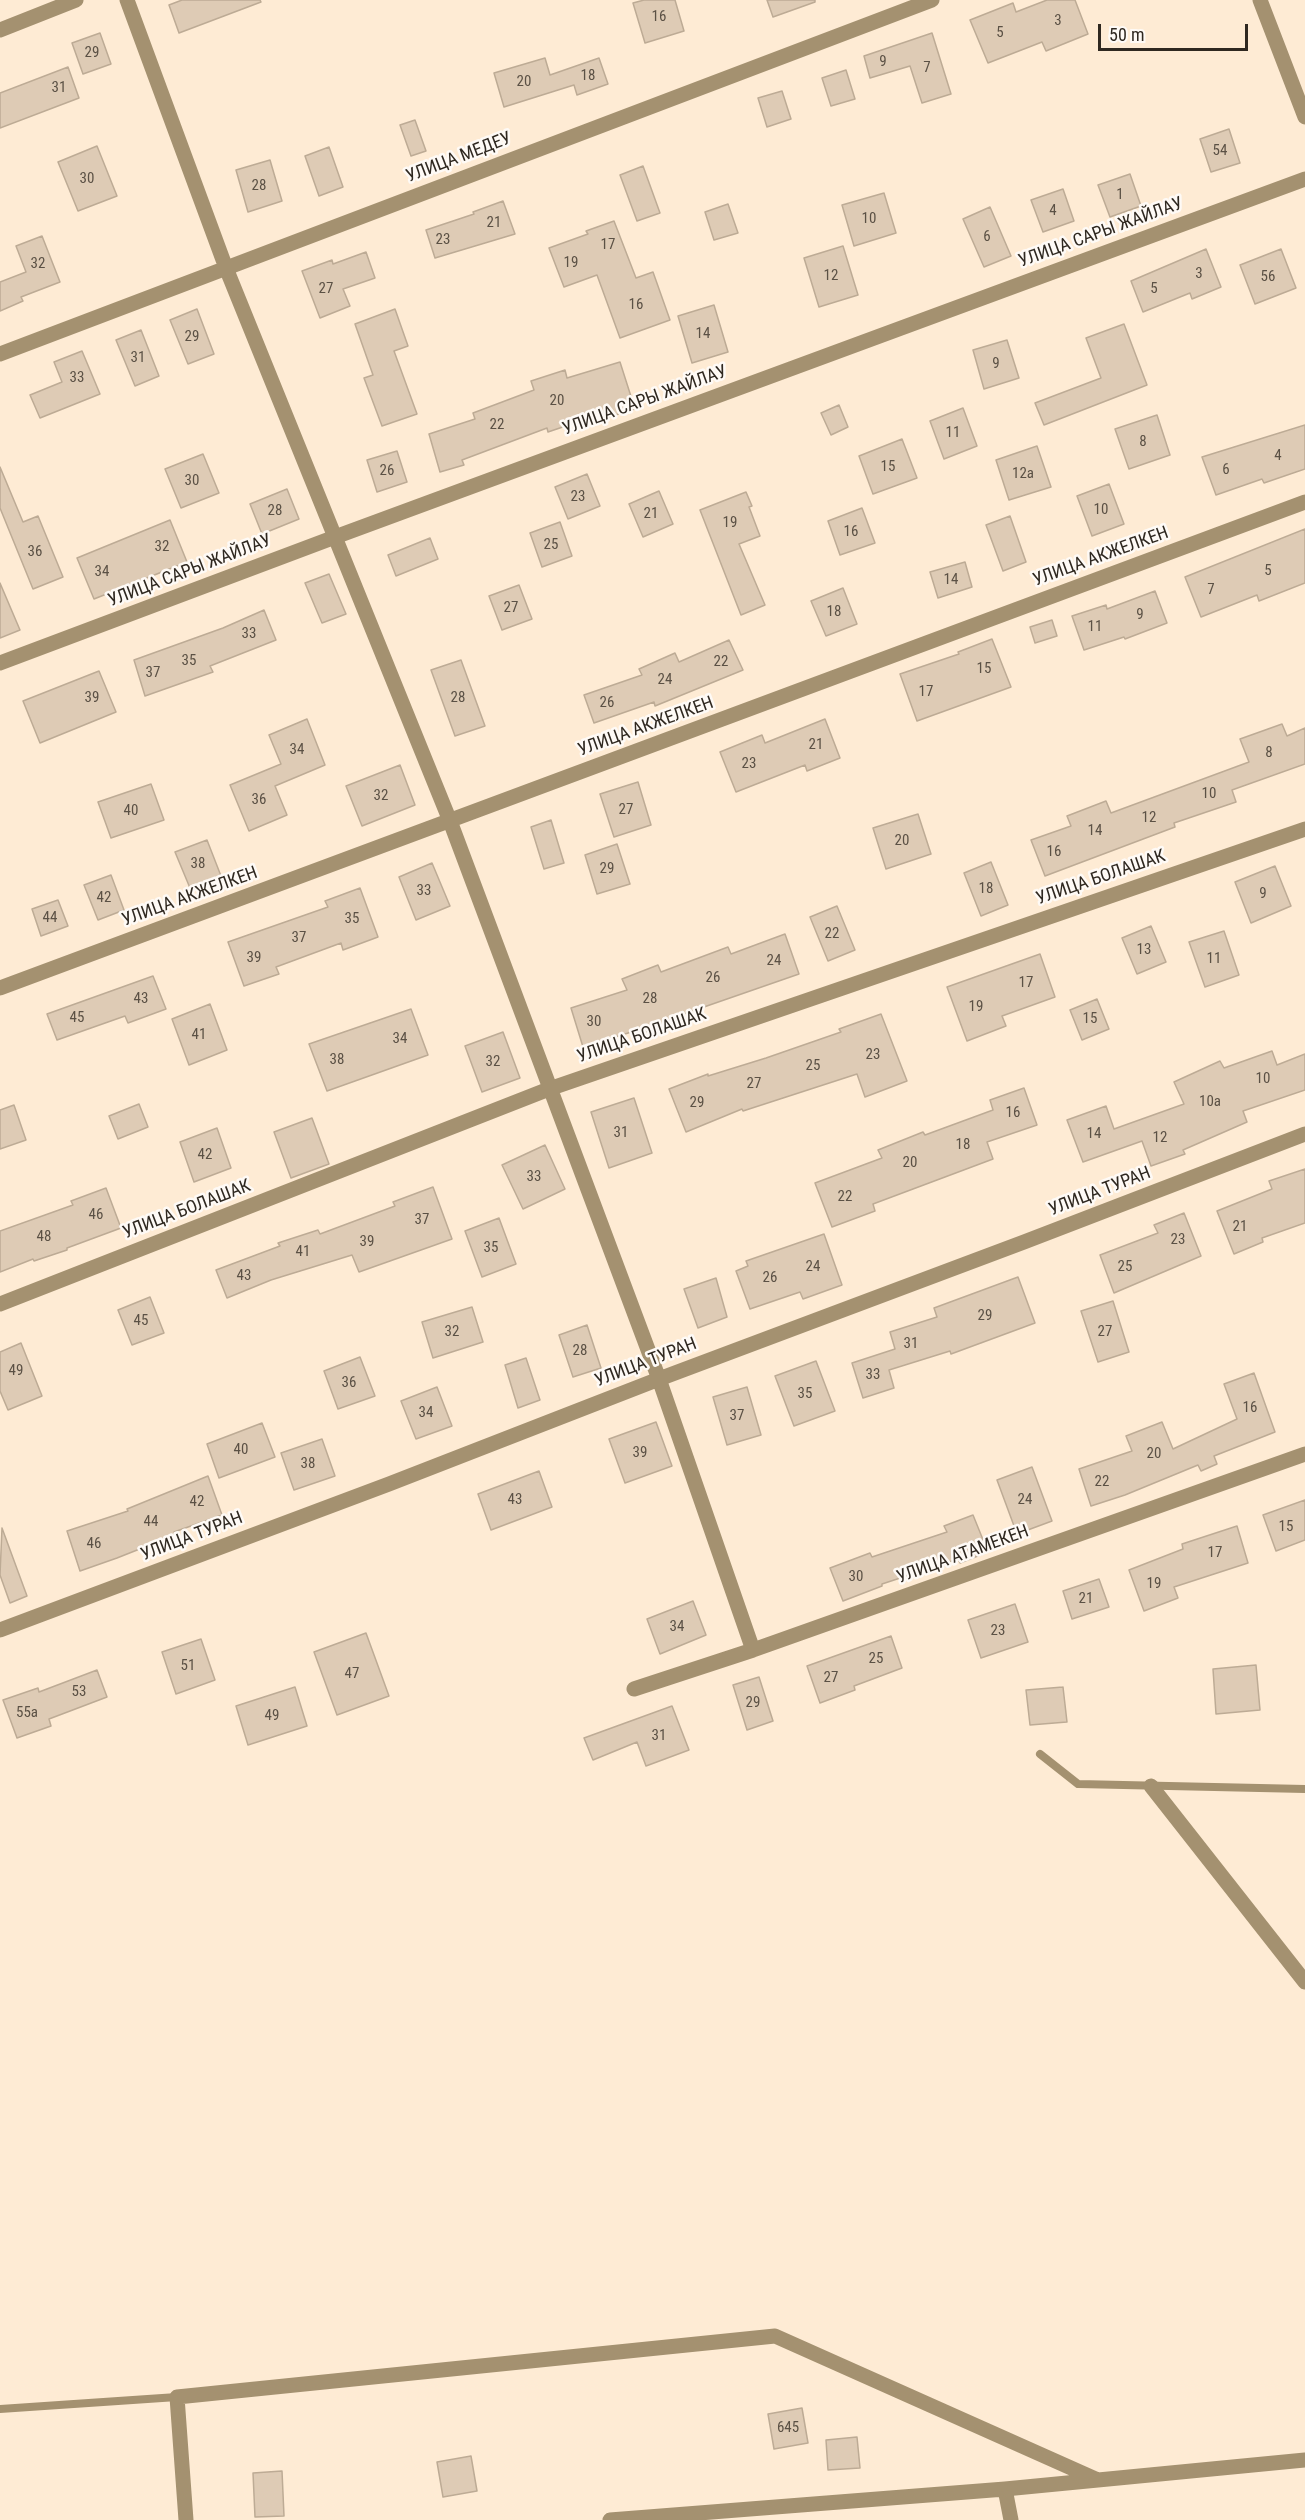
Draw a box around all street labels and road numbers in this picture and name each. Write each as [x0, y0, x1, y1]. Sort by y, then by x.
street label: УЛИЦА МЕДЕУ [403, 128, 515, 188]
street label: УЛИЦА САРЫ ЖАЙЛАУ [1016, 193, 1186, 273]
street label: УЛИЦА САРЫ ЖАЙЛАУ [560, 361, 730, 441]
street label: УЛИЦА АКЖЕЛКЕН [1030, 522, 1172, 592]
street label: УЛИЦА САРЫ ЖАЙЛАУ [105, 530, 275, 612]
street label: УЛИЦА АКЖЕЛКЕН [575, 692, 717, 762]
street label: УЛИЦА БОЛАШАК [1034, 846, 1168, 910]
street label: УЛИЦА АКЖЕЛКЕН [119, 862, 261, 932]
street label: УЛИЦА БОЛАШАК [575, 1004, 709, 1068]
street label: УЛИЦА ТУРАН [1046, 1163, 1154, 1221]
street label: УЛИЦА БОЛАШАК [120, 1176, 254, 1244]
street label: УЛИЦА ТУРАН [592, 1334, 700, 1392]
street label: УЛИЦА ТУРАН [138, 1508, 246, 1566]
street label: УЛИЦА АТАМЕКЕН [894, 1521, 1032, 1589]

